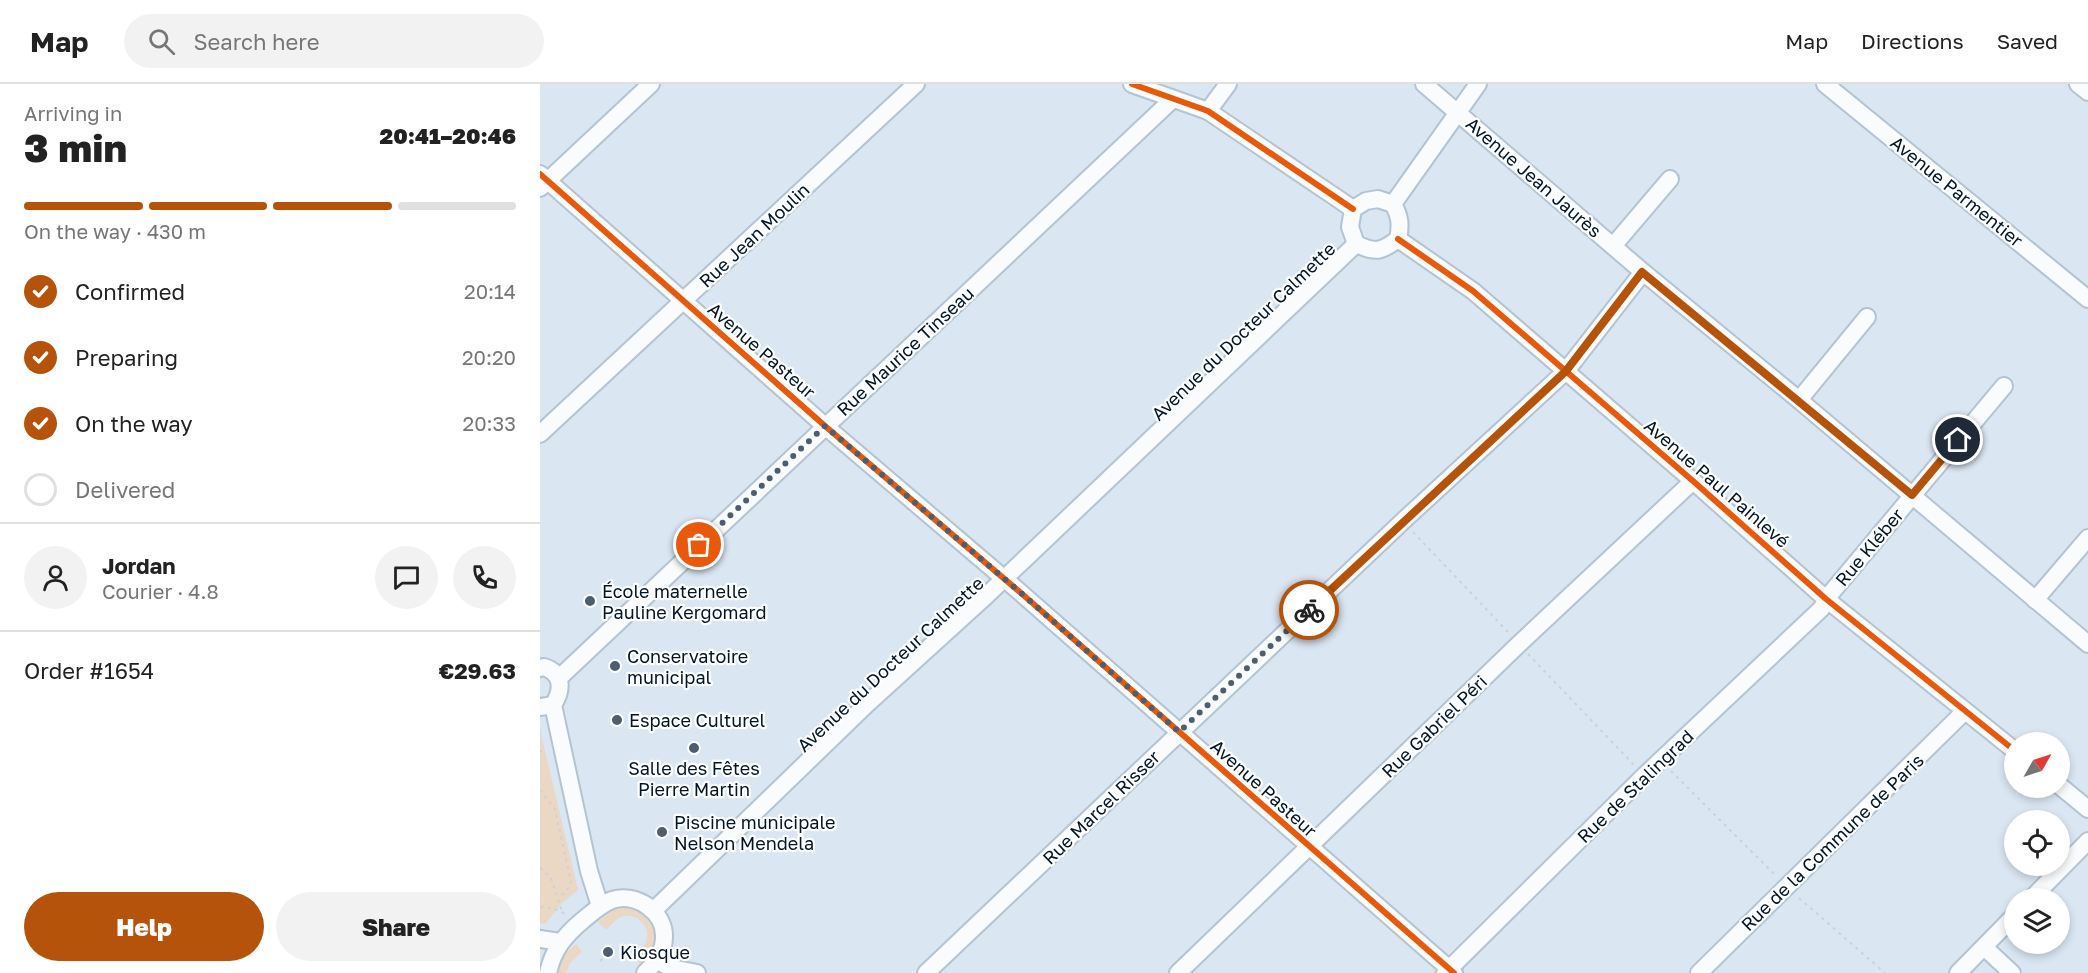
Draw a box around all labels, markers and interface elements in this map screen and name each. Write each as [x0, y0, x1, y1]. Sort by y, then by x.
search box [124, 14, 544, 68]
text: Map [30, 25, 88, 58]
icon: search [145, 25, 178, 58]
text: Search here [193, 28, 319, 55]
text: Map [1785, 28, 1828, 54]
text: Directions [1861, 28, 1964, 54]
text: Saved [1997, 28, 2058, 54]
text: Arriving in [24, 101, 122, 125]
street label: Avenue Jean Jaurès [1462, 112, 1606, 242]
text: 20:41–20:46 [380, 122, 516, 149]
text: 3 min [24, 124, 127, 171]
street label: Avenue Parmentier [1887, 131, 2027, 251]
street label: Rue Jean Moulin [694, 178, 814, 292]
text: On the way · 430 m [24, 219, 206, 243]
street label: Avenue du Docteur Calmette [1147, 237, 1339, 425]
icon: check [24, 275, 57, 308]
text: Confirmed [75, 278, 185, 305]
text: 20:14 [464, 279, 516, 303]
street label: Rue Maurice Tinseau [832, 282, 978, 420]
street label: Avenue Pasteur [704, 297, 820, 403]
icon: check [24, 341, 57, 374]
text: Preparing [75, 344, 178, 371]
text: 20:20 [462, 345, 516, 369]
icon: check [24, 407, 57, 440]
text: On the way [75, 410, 193, 437]
text: 20:33 [463, 411, 516, 435]
street label: Avenue Paul Painlevé [1640, 414, 1794, 552]
pin [1932, 414, 1983, 465]
icon: home [1941, 423, 1974, 456]
text: Delivered [75, 476, 175, 503]
street label: Rue Kléber [1830, 504, 1908, 590]
pin [673, 519, 724, 570]
icon: bag [682, 528, 715, 561]
button: person [24, 546, 87, 609]
button: chat [375, 546, 438, 609]
button: phone [453, 546, 516, 609]
text: Jordan [102, 552, 176, 579]
street label: Avenue du Docteur Calmette [792, 572, 988, 756]
text: Courier · 4.8 [102, 579, 219, 603]
place label: École maternelle Pauline Kergomard [602, 580, 766, 623]
courier [1279, 580, 1339, 640]
marker: École maternelle Pauline Kergomard [583, 594, 597, 608]
icon: bike [1293, 594, 1326, 627]
place label: Conservatoire municipal [627, 645, 748, 688]
text: Order #1654 [24, 657, 154, 684]
text: €29.63 [439, 657, 516, 684]
marker: Conservatoire municipal [608, 659, 622, 673]
street label: Rue Gabriel Péri [1377, 670, 1491, 782]
place label: Espace Culturel [629, 709, 765, 731]
marker: Espace Culturel [610, 713, 624, 727]
street label: Rue de Stalingrad [1572, 725, 1698, 847]
north arrow [2004, 732, 2070, 798]
map controls [2004, 732, 2070, 954]
street label: Avenue Pasteur [1207, 735, 1321, 841]
marker: Salle des Fêtes Pierre Martin [687, 741, 701, 755]
street label: Rue Marcel Risser [1038, 745, 1164, 869]
street label: Rue de la Commune de Paris [1736, 749, 1928, 935]
place label: Salle des Fêtes Pierre Martin [628, 757, 760, 800]
button: locate [2004, 810, 2070, 876]
place label: Piscine municipale Nelson Mendela [674, 811, 835, 854]
marker: Piscine municipale Nelson Mendela [655, 825, 669, 839]
button: layers [2004, 888, 2070, 954]
button: Help [24, 892, 264, 961]
button: Share [276, 892, 516, 961]
place label: Kiosque [620, 941, 690, 963]
marker: Kiosque [601, 945, 615, 959]

